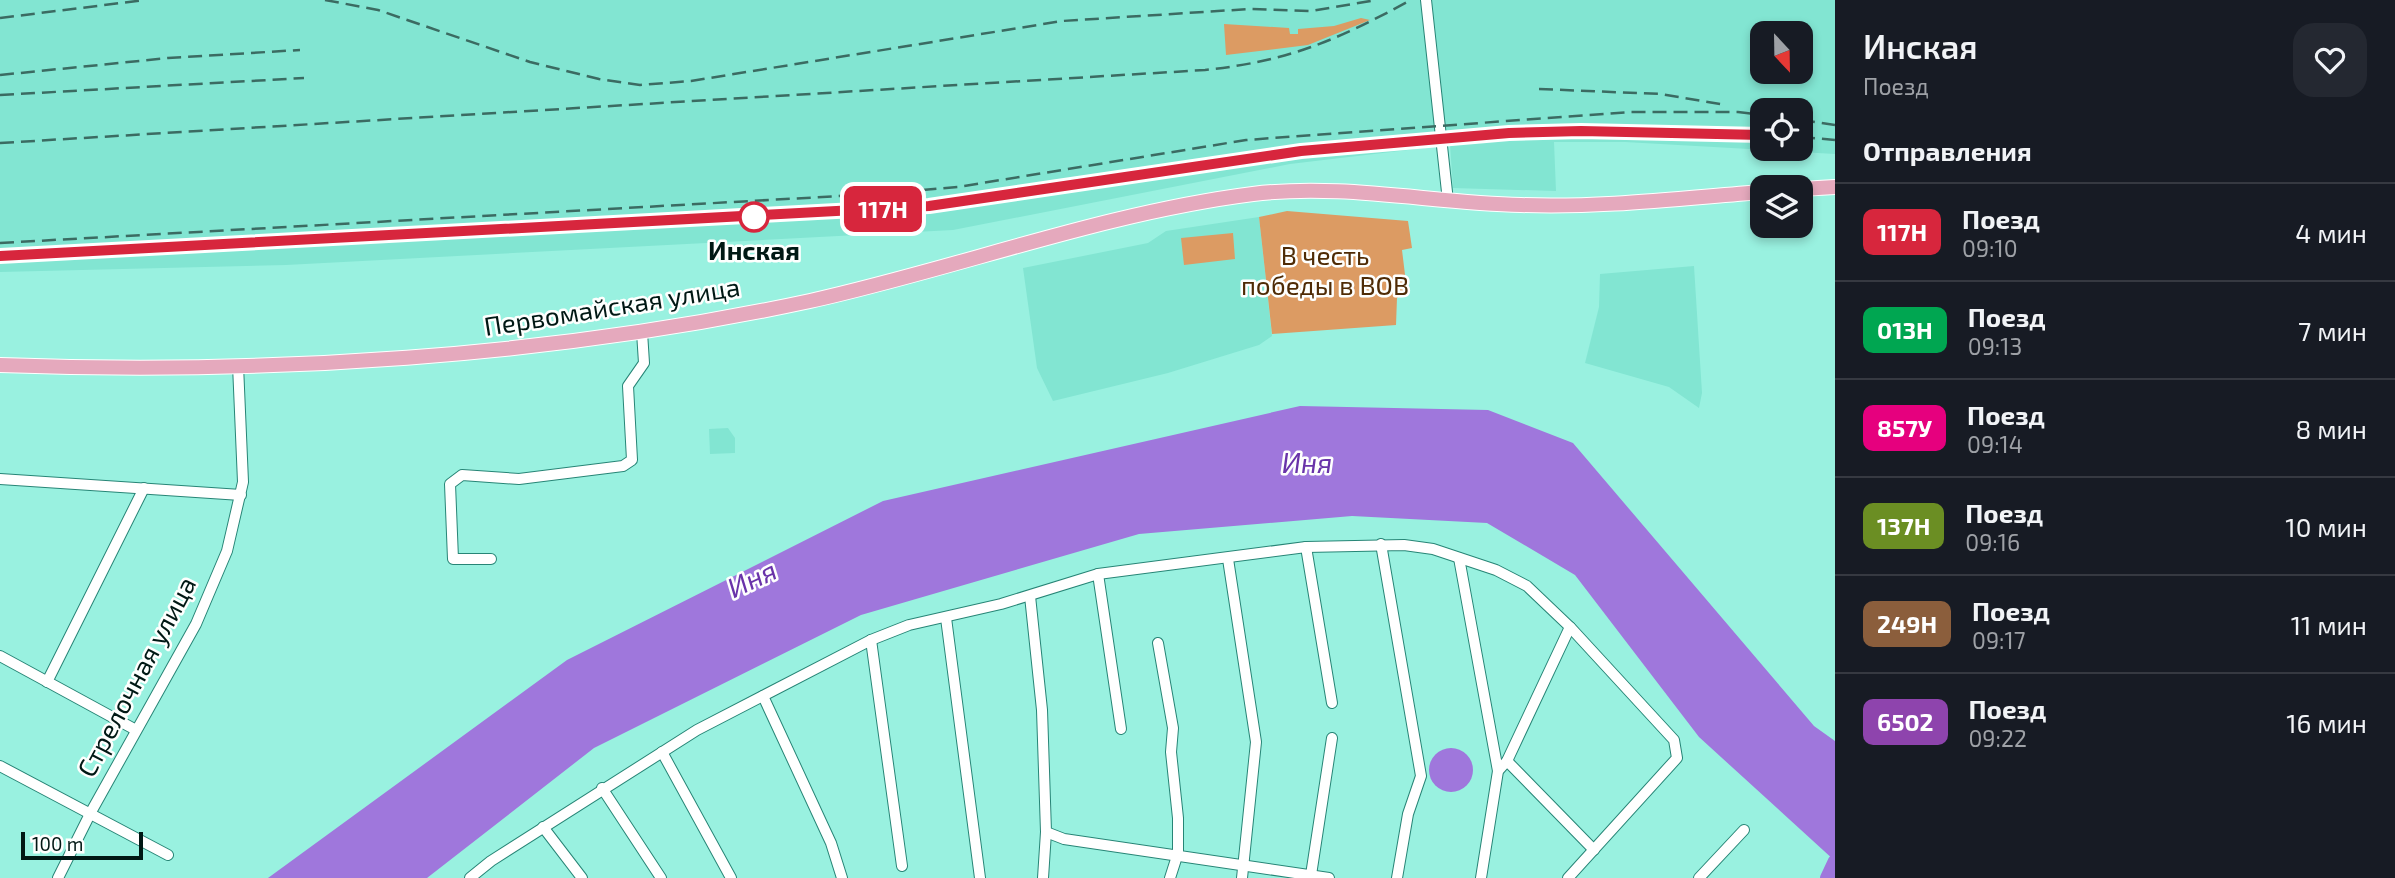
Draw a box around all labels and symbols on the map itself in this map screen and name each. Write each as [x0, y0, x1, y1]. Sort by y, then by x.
north arrow [1750, 21, 1813, 84]
line badge: 117Н [834, 186, 932, 232]
marker: Инская [739, 202, 769, 232]
place label: Инская [708, 234, 800, 265]
park label: В честь победы в ВОВ [1241, 239, 1409, 300]
street label: Первомайская улица [482, 270, 742, 342]
water label: Иня [1282, 445, 1332, 479]
water label: Иня [721, 552, 782, 604]
street label: Стрелочная улица [70, 571, 202, 782]
scale bar [21, 829, 144, 861]

